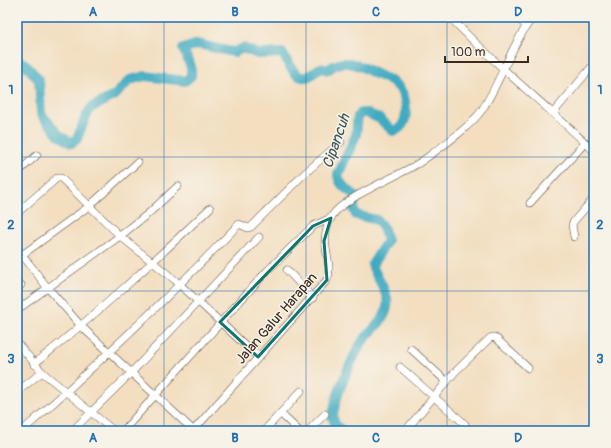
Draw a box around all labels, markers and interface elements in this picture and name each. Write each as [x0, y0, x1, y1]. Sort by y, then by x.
text: A [89, 4, 98, 20]
text: B [231, 4, 239, 20]
text: C [372, 4, 380, 20]
text: D [514, 4, 522, 20]
scale bar [445, 38, 528, 64]
text: 100 m [451, 45, 486, 60]
text: 1 [8, 82, 14, 98]
text: 1 [597, 82, 603, 98]
water label: Cipancuh [318, 111, 355, 171]
text: 2 [7, 217, 15, 233]
text: 2 [596, 217, 604, 233]
street label: Jalan Galur Harapan [232, 269, 321, 367]
text: 3 [7, 351, 15, 367]
text: 3 [596, 351, 604, 367]
text: A [89, 430, 98, 446]
text: B [231, 430, 239, 446]
text: C [372, 430, 380, 446]
text: D [514, 430, 522, 446]

